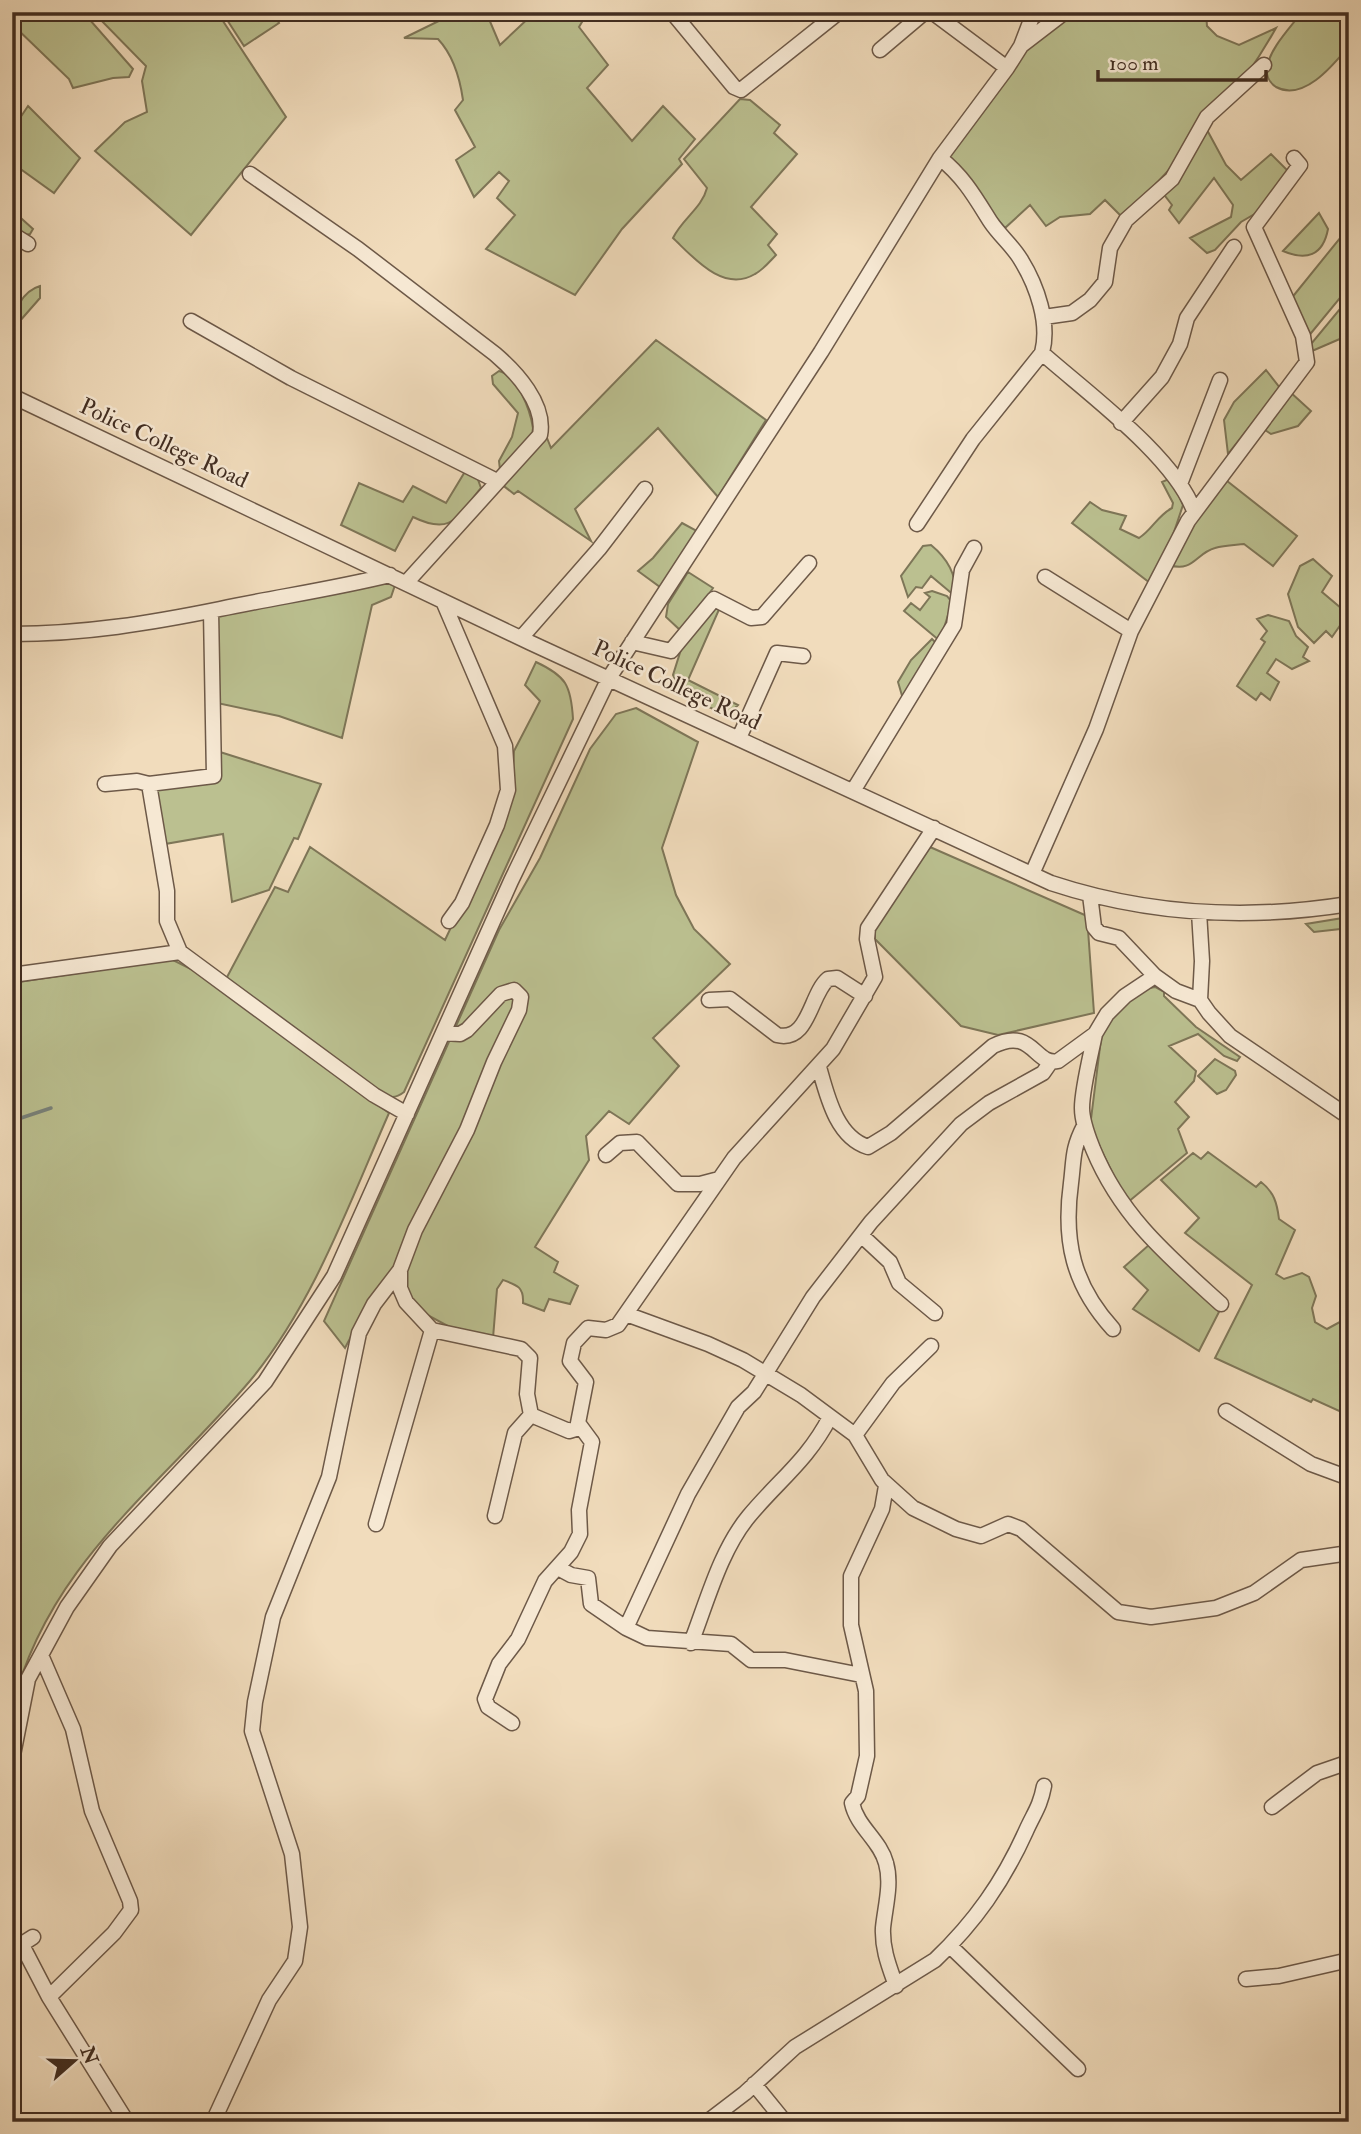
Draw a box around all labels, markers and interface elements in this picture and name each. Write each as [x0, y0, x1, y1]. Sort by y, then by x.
scale bar [1098, 38, 1266, 82]
text: 100 m [1109, 50, 1159, 77]
street label: Police College Road [75, 391, 253, 495]
street label: Police College Road [588, 633, 766, 737]
north arrow [38, 2025, 108, 2096]
text: N [75, 2042, 104, 2069]

